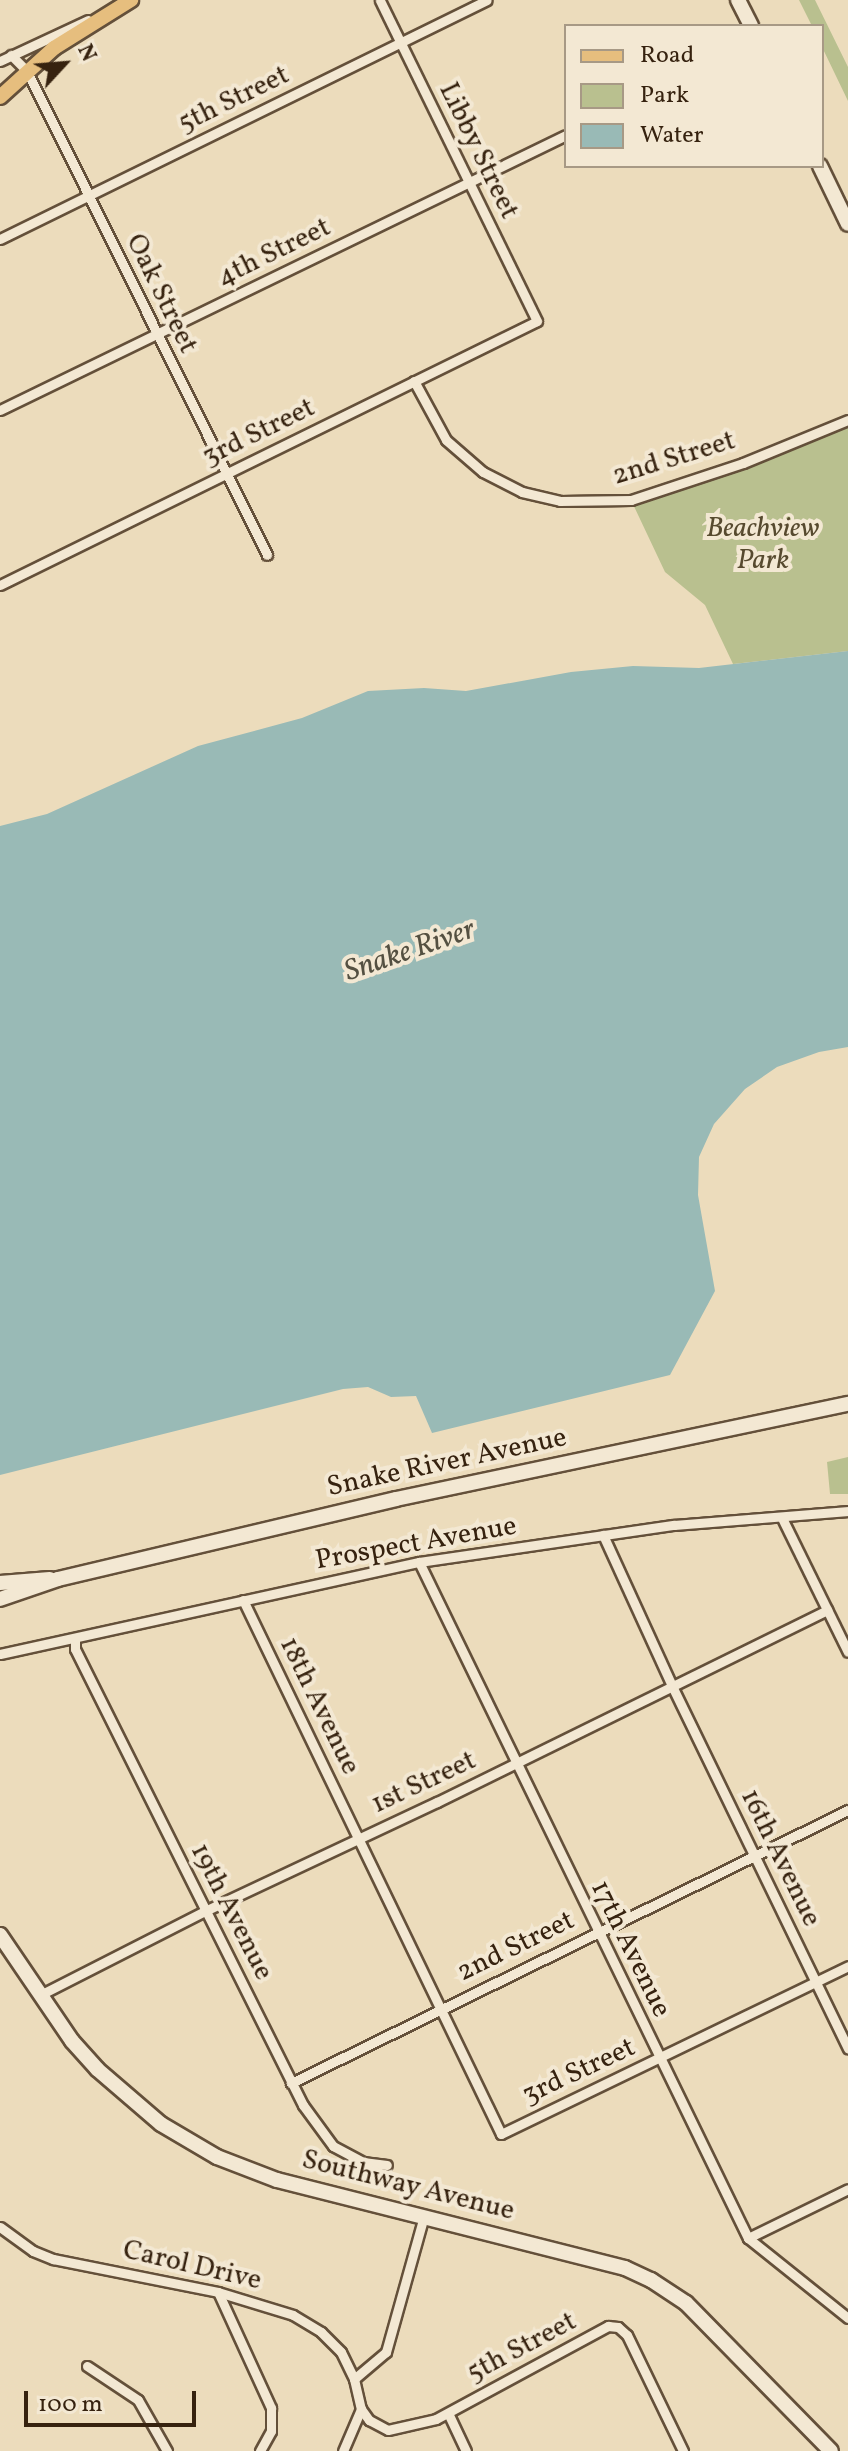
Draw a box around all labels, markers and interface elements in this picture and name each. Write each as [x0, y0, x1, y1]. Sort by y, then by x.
north arrow [24, 24, 104, 104]
legend [564, 24, 824, 168]
text: N [69, 39, 103, 67]
text: Road [640, 39, 694, 73]
street label: 5th Street [173, 59, 295, 141]
street label: Libby Street [430, 77, 526, 225]
text: Park [640, 79, 689, 113]
text: Water [640, 119, 704, 153]
street label: 4th Street [212, 211, 336, 295]
street label: Oak Street [118, 229, 204, 359]
street label: 3rd Street [197, 391, 321, 475]
street label: 2nd Street [609, 424, 739, 494]
park label: Beachview Park [706, 512, 820, 578]
water label: Snake River [340, 912, 480, 990]
street label: Snake River Avenue [324, 1421, 570, 1505]
street label: Prospect Avenue [313, 1510, 519, 1578]
street label: 18th Avenue [271, 1632, 367, 1780]
street label: 1st Street [366, 1744, 482, 1822]
street label: 16th Avenue [732, 1784, 828, 1932]
street label: 19th Avenue [182, 1838, 280, 1986]
street label: 17th Avenue [582, 1875, 678, 2023]
street label: 2nd Street [452, 1904, 580, 1990]
street label: 3rd Street [517, 2031, 641, 2113]
street label: Southway Avenue [298, 2143, 518, 2229]
street label: Carol Drive [120, 2234, 264, 2298]
street label: 5th Street [462, 2305, 582, 2391]
scale bar [28, 2375, 200, 2425]
text: 100 m [38, 2388, 103, 2422]

